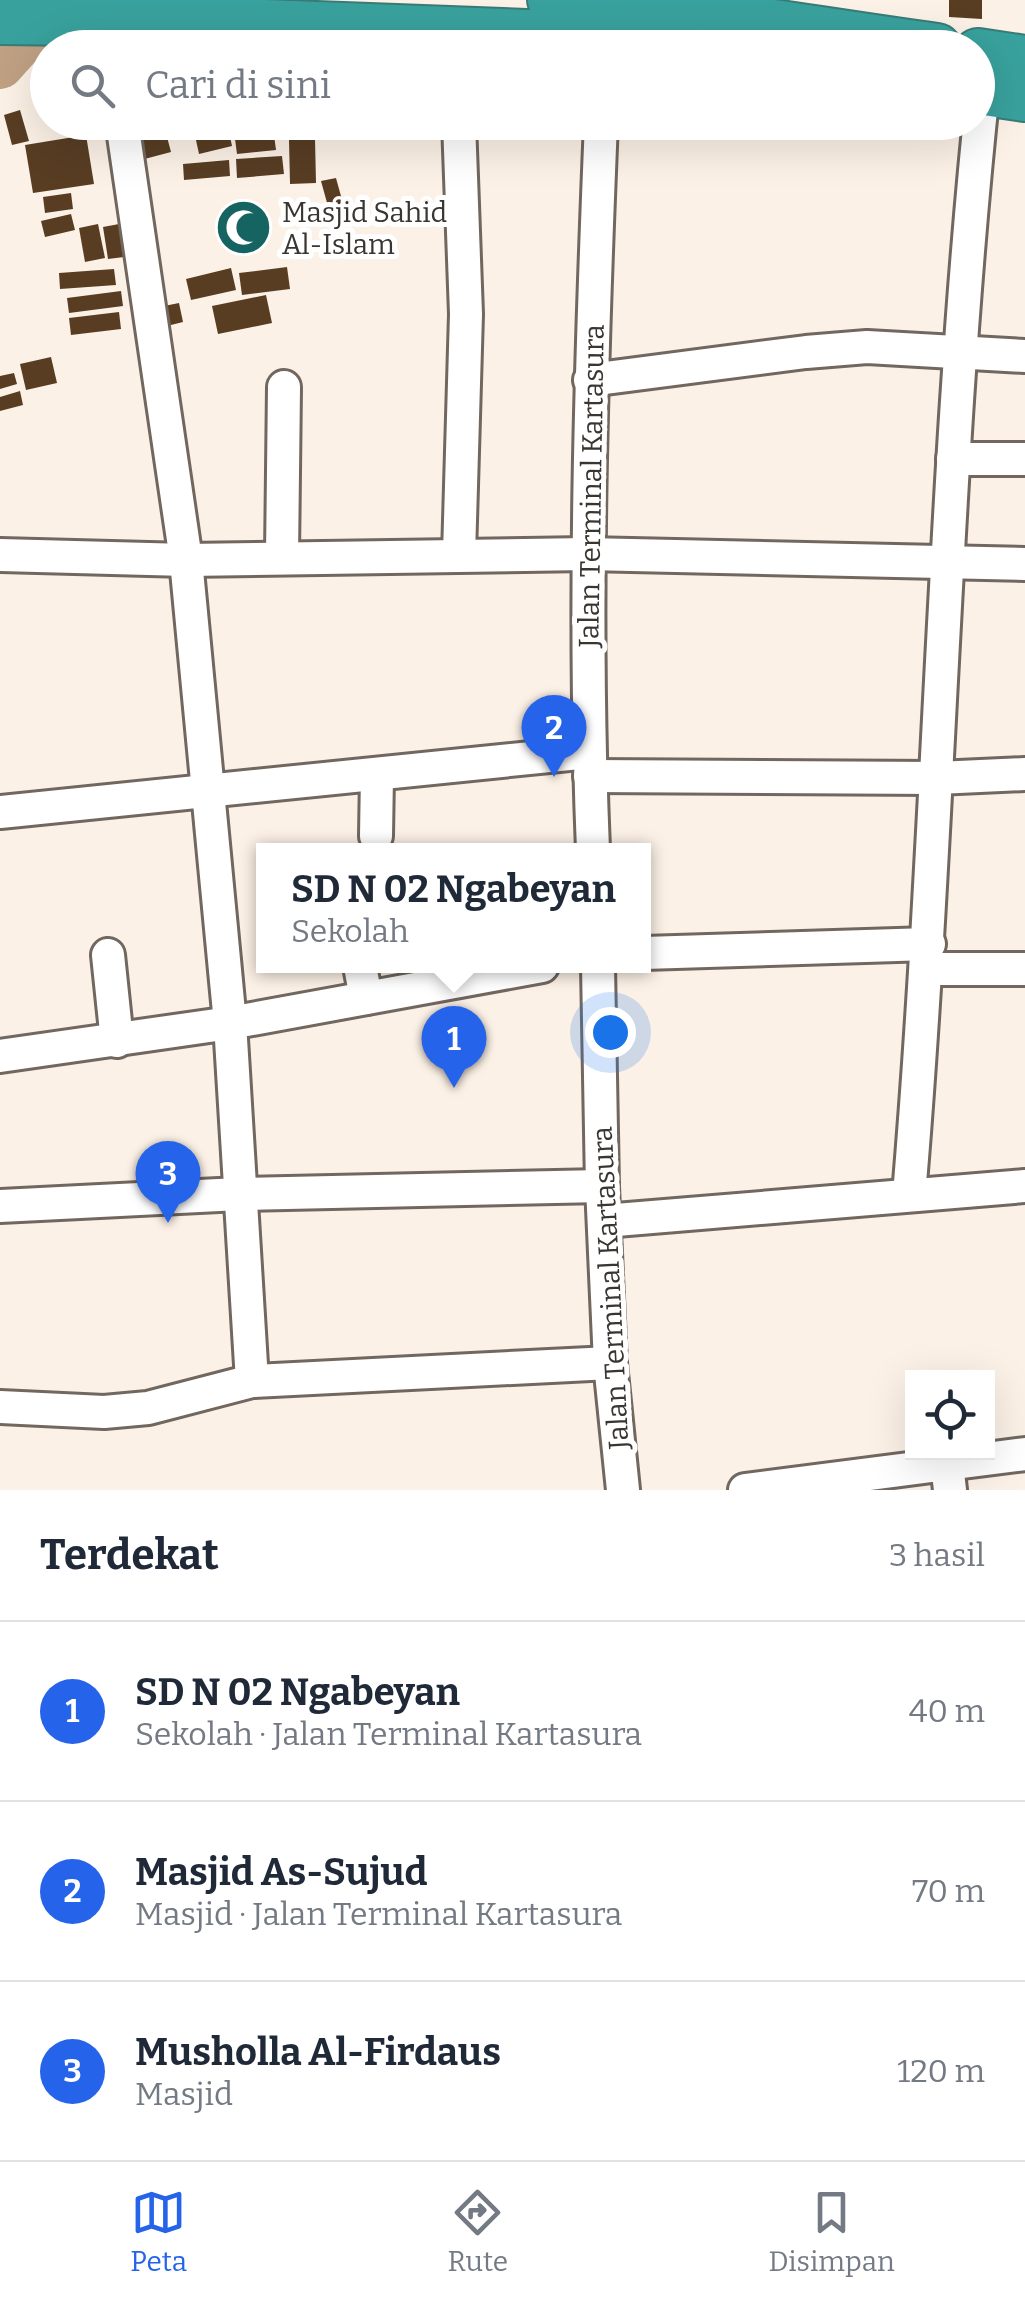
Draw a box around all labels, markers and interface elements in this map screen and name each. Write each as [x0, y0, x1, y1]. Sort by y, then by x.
search box [30, 30, 995, 140]
icon: search [65, 58, 120, 113]
text: Cari di sini [145, 62, 331, 108]
place label: Masjid Sahid Al-Islam [282, 196, 447, 261]
mosque icon: Masjid Sahid Al-Islam [213, 198, 273, 258]
street label: Jalan Terminal Kartasura [572, 324, 611, 649]
pin: 2 [522, 694, 586, 777]
popup [256, 843, 651, 973]
text: SD N 02 Ngabeyan [291, 866, 616, 912]
text: Sekolah [291, 912, 409, 950]
pin: 1 [422, 1006, 486, 1088]
your location [585, 1007, 636, 1058]
street label: Jalan Terminal Kartasura [586, 1126, 635, 1451]
pin: 3 [136, 1140, 200, 1223]
map controls [905, 1370, 995, 1460]
button: locate [905, 1370, 995, 1460]
text: Terdekat [40, 1530, 219, 1580]
text: 3 hasil [889, 1536, 985, 1574]
text: SD N 02 Ngabeyan [135, 1669, 460, 1715]
text: 1 [66, 1692, 79, 1730]
text: 40 m [909, 1692, 985, 1730]
text: Sekolah · Jalan Terminal Kartasura [135, 1715, 642, 1753]
text: Masjid As-Sujud [135, 1849, 428, 1895]
text: 2 [63, 1872, 82, 1910]
text: 70 m [912, 1872, 985, 1910]
text: Masjid · Jalan Terminal Kartasura [135, 1895, 622, 1933]
text: Musholla Al-Firdaus [135, 2029, 501, 2075]
text: 3 [63, 2052, 82, 2090]
text: 120 m [897, 2052, 985, 2090]
text: Masjid [135, 2075, 233, 2113]
tab: Peta [130, 2185, 187, 2278]
tab: Rute [448, 2185, 508, 2278]
tab: Disimpan [769, 2185, 895, 2278]

